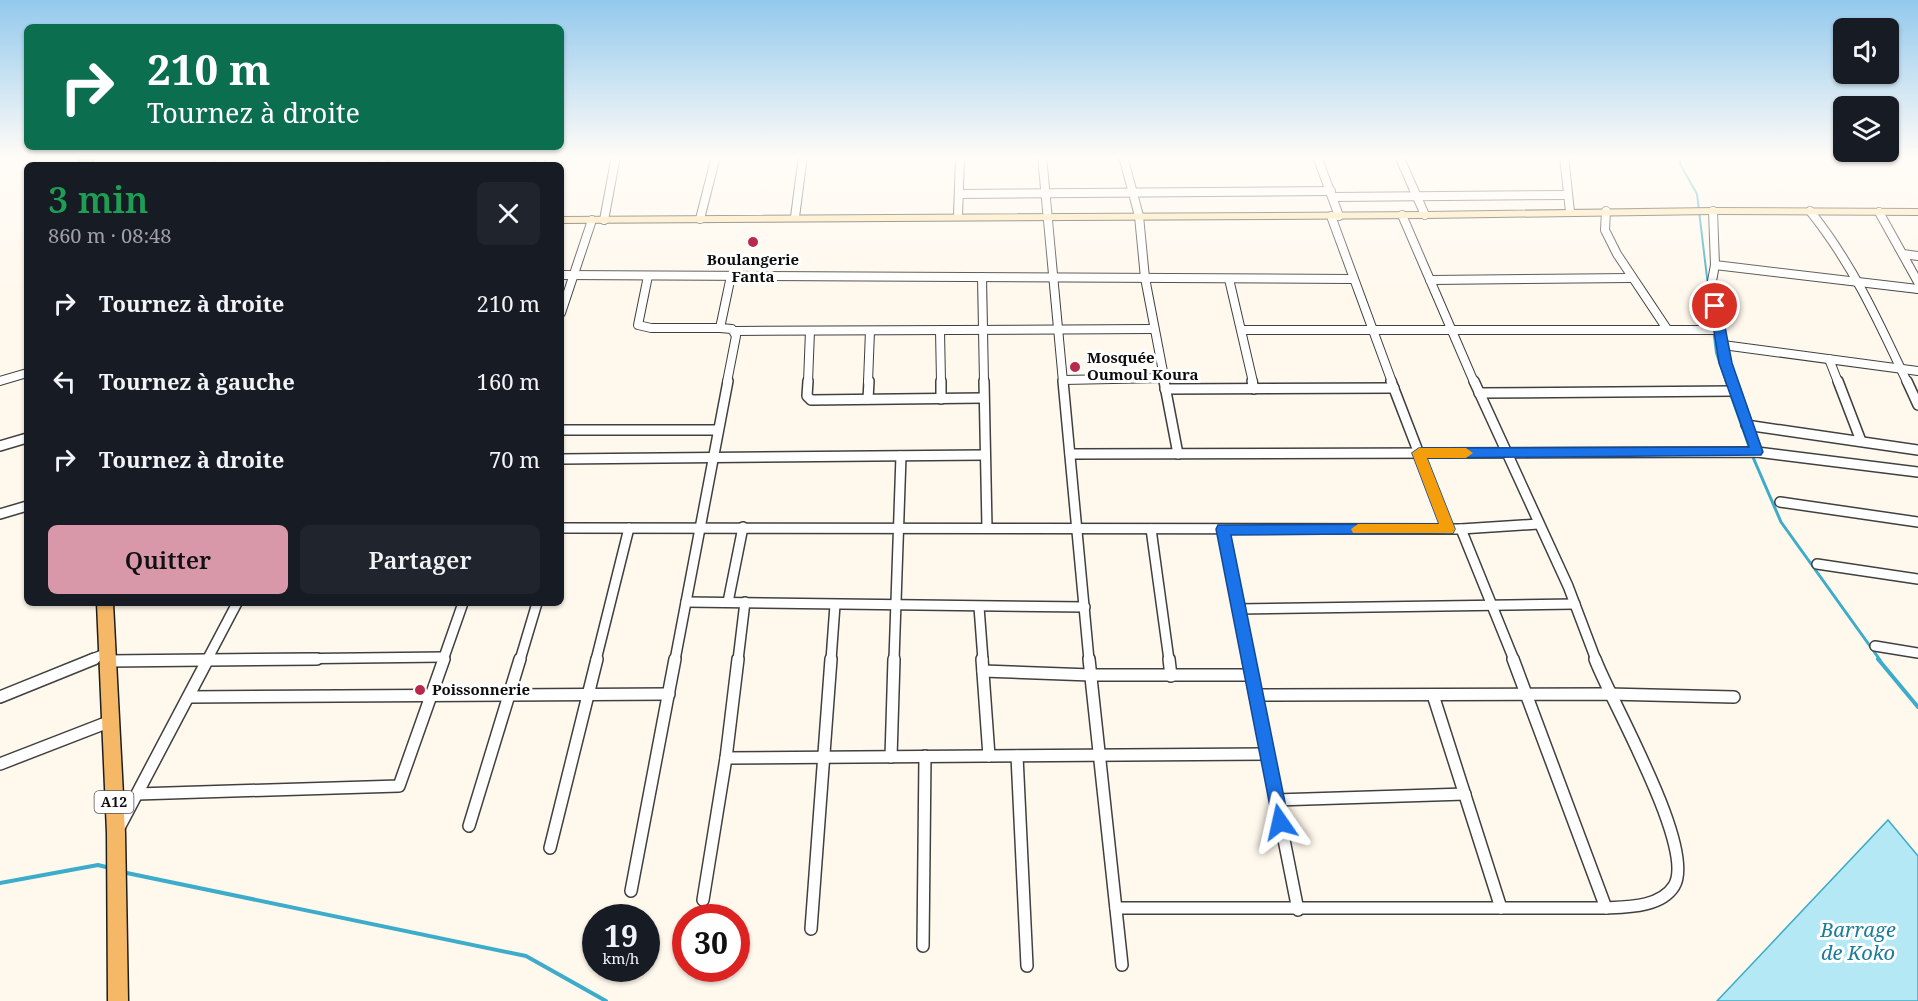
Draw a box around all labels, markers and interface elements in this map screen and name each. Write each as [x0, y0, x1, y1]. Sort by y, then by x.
map controls [1833, 18, 1899, 162]
button: sound [1833, 18, 1899, 84]
text: 210 m [147, 40, 271, 97]
icon: right [48, 48, 126, 126]
text: Tournez à droite [147, 94, 360, 131]
button: layers [1833, 96, 1899, 162]
text: 3 min [48, 175, 149, 224]
button: close [477, 182, 540, 245]
text: 860 m · 08:48 [48, 222, 171, 249]
marker: Boulangerie Fanta [746, 235, 760, 249]
place label: Boulangerie Fanta [707, 249, 799, 286]
pin [1689, 280, 1740, 331]
icon: right [48, 287, 81, 320]
text: Tournez à droite [99, 288, 284, 318]
text: 210 m [477, 288, 540, 318]
icon: arrive [1698, 289, 1731, 322]
place label: Mosquée Oumoul Koura [1087, 347, 1198, 384]
marker: Mosquée Oumoul Koura [1068, 360, 1082, 374]
icon: left [48, 365, 81, 398]
text: Tournez à gauche [99, 366, 295, 396]
text: 160 m [477, 366, 540, 396]
icon: right [48, 443, 81, 476]
text: Tournez à droite [99, 444, 284, 474]
text: 70 m [489, 444, 540, 474]
button: Quitter [48, 525, 288, 594]
button: Partager [300, 525, 540, 594]
place label: Poissonnerie [432, 679, 530, 699]
marker: Poissonnerie [413, 683, 427, 697]
position arrow [1248, 790, 1312, 854]
road number: A12 [94, 791, 134, 813]
speed limit sign: 30 [672, 904, 750, 982]
text: 19 [604, 915, 638, 956]
water label: Barrage de Koko [1819, 916, 1896, 966]
text: km/h [603, 948, 639, 968]

